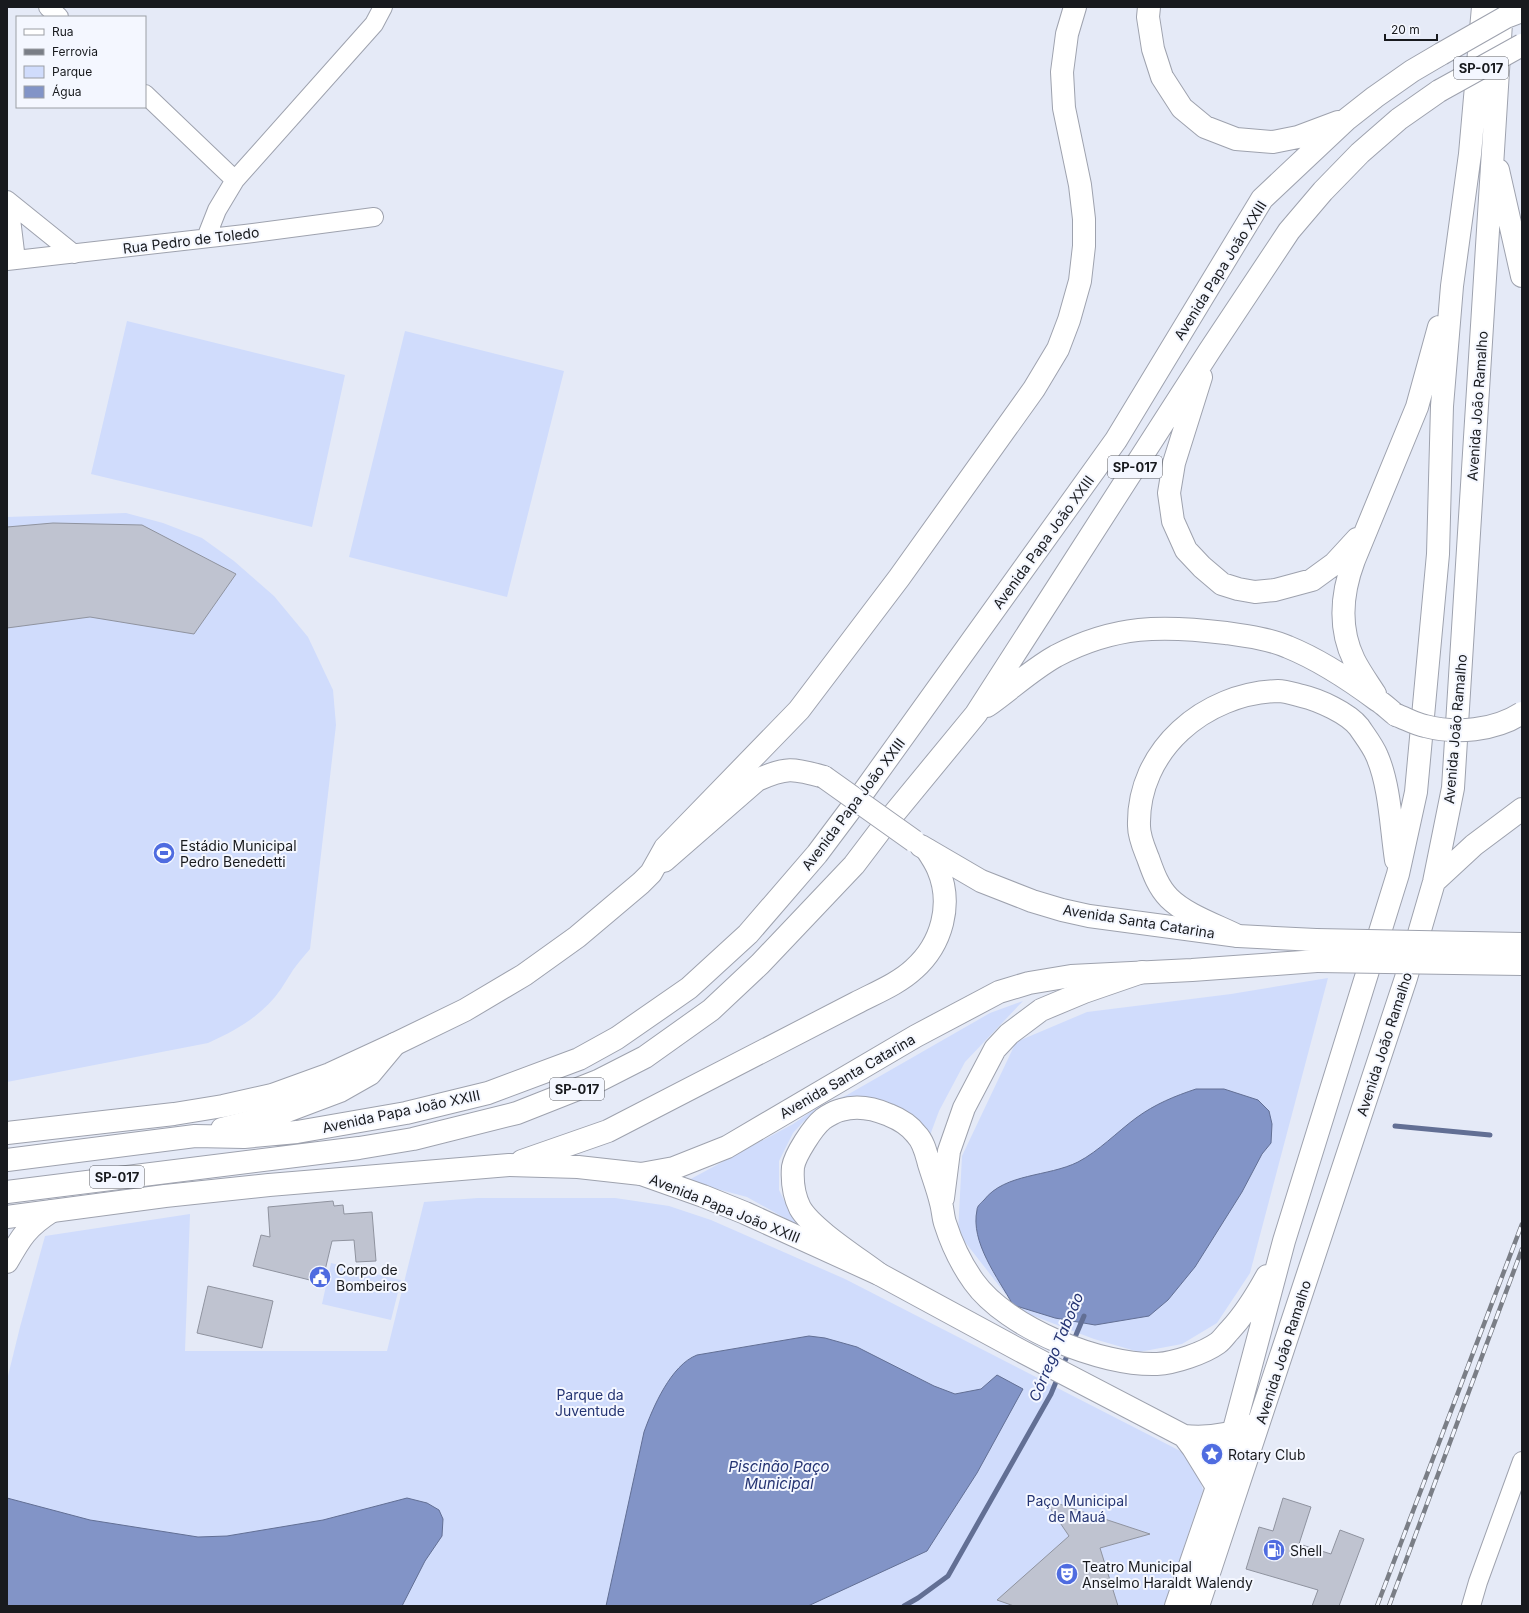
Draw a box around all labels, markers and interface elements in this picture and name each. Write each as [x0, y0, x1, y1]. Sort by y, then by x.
legend [16, 16, 146, 108]
scale bar [1385, 16, 1437, 42]
text: 20 m [1391, 22, 1420, 37]
text: Rua [52, 24, 74, 39]
text: Ferrovia [52, 44, 98, 59]
road number: SP-017 [1454, 57, 1508, 79]
text: Parque [52, 64, 92, 79]
text: Água [52, 84, 81, 99]
street label: Avenida Papa João XXIII [1170, 197, 1270, 343]
street label: Rua Pedro de Toledo [122, 223, 260, 257]
street label: Avenida João Ramalho [1463, 330, 1491, 482]
road number: SP-017 [1108, 456, 1162, 478]
street label: Avenida Papa João XXIII [989, 472, 1097, 612]
street label: Avenida João Ramalho [1440, 653, 1470, 805]
street label: Avenida Papa João XXIII [798, 735, 908, 873]
place label: Estádio Municipal Pedro Benedetti [180, 837, 297, 870]
sports icon: Estádio Municipal Pedro Benedetti [151, 840, 177, 866]
street label: Avenida Santa Catarina [1062, 901, 1216, 941]
street label: Avenida João Ramalho [1353, 970, 1415, 1118]
street label: Avenida Santa Catarina [776, 1030, 918, 1122]
road number: SP-017 [550, 1078, 604, 1100]
street label: Avenida Papa João XXIII [321, 1086, 481, 1136]
road number: SP-017 [90, 1166, 144, 1188]
street label: Avenida Papa João XXIII [647, 1170, 803, 1246]
place label: Corpo de Bombeiros [336, 1261, 407, 1294]
public building icon: Corpo de Bombeiros [307, 1264, 333, 1290]
street label: Avenida João Ramalho [1252, 1278, 1314, 1426]
water label: Córrego Taboão [1024, 1290, 1088, 1404]
park label: Parque da Juventude [555, 1386, 625, 1419]
place icon: Rotary Club [1199, 1441, 1225, 1467]
place label: Rotary Club [1228, 1446, 1305, 1463]
water label: Piscinão Paço Municipal [729, 1457, 829, 1493]
park label: Paço Municipal de Mauá [1026, 1492, 1128, 1525]
fuel station icon: Shell [1261, 1537, 1287, 1563]
place label: Shell [1290, 1542, 1322, 1559]
place label: Teatro Municipal Anselmo Haraldt Walendy [1082, 1558, 1253, 1591]
theatre icon: Teatro Municipal Anselmo Haraldt Walendy [1054, 1561, 1080, 1587]

